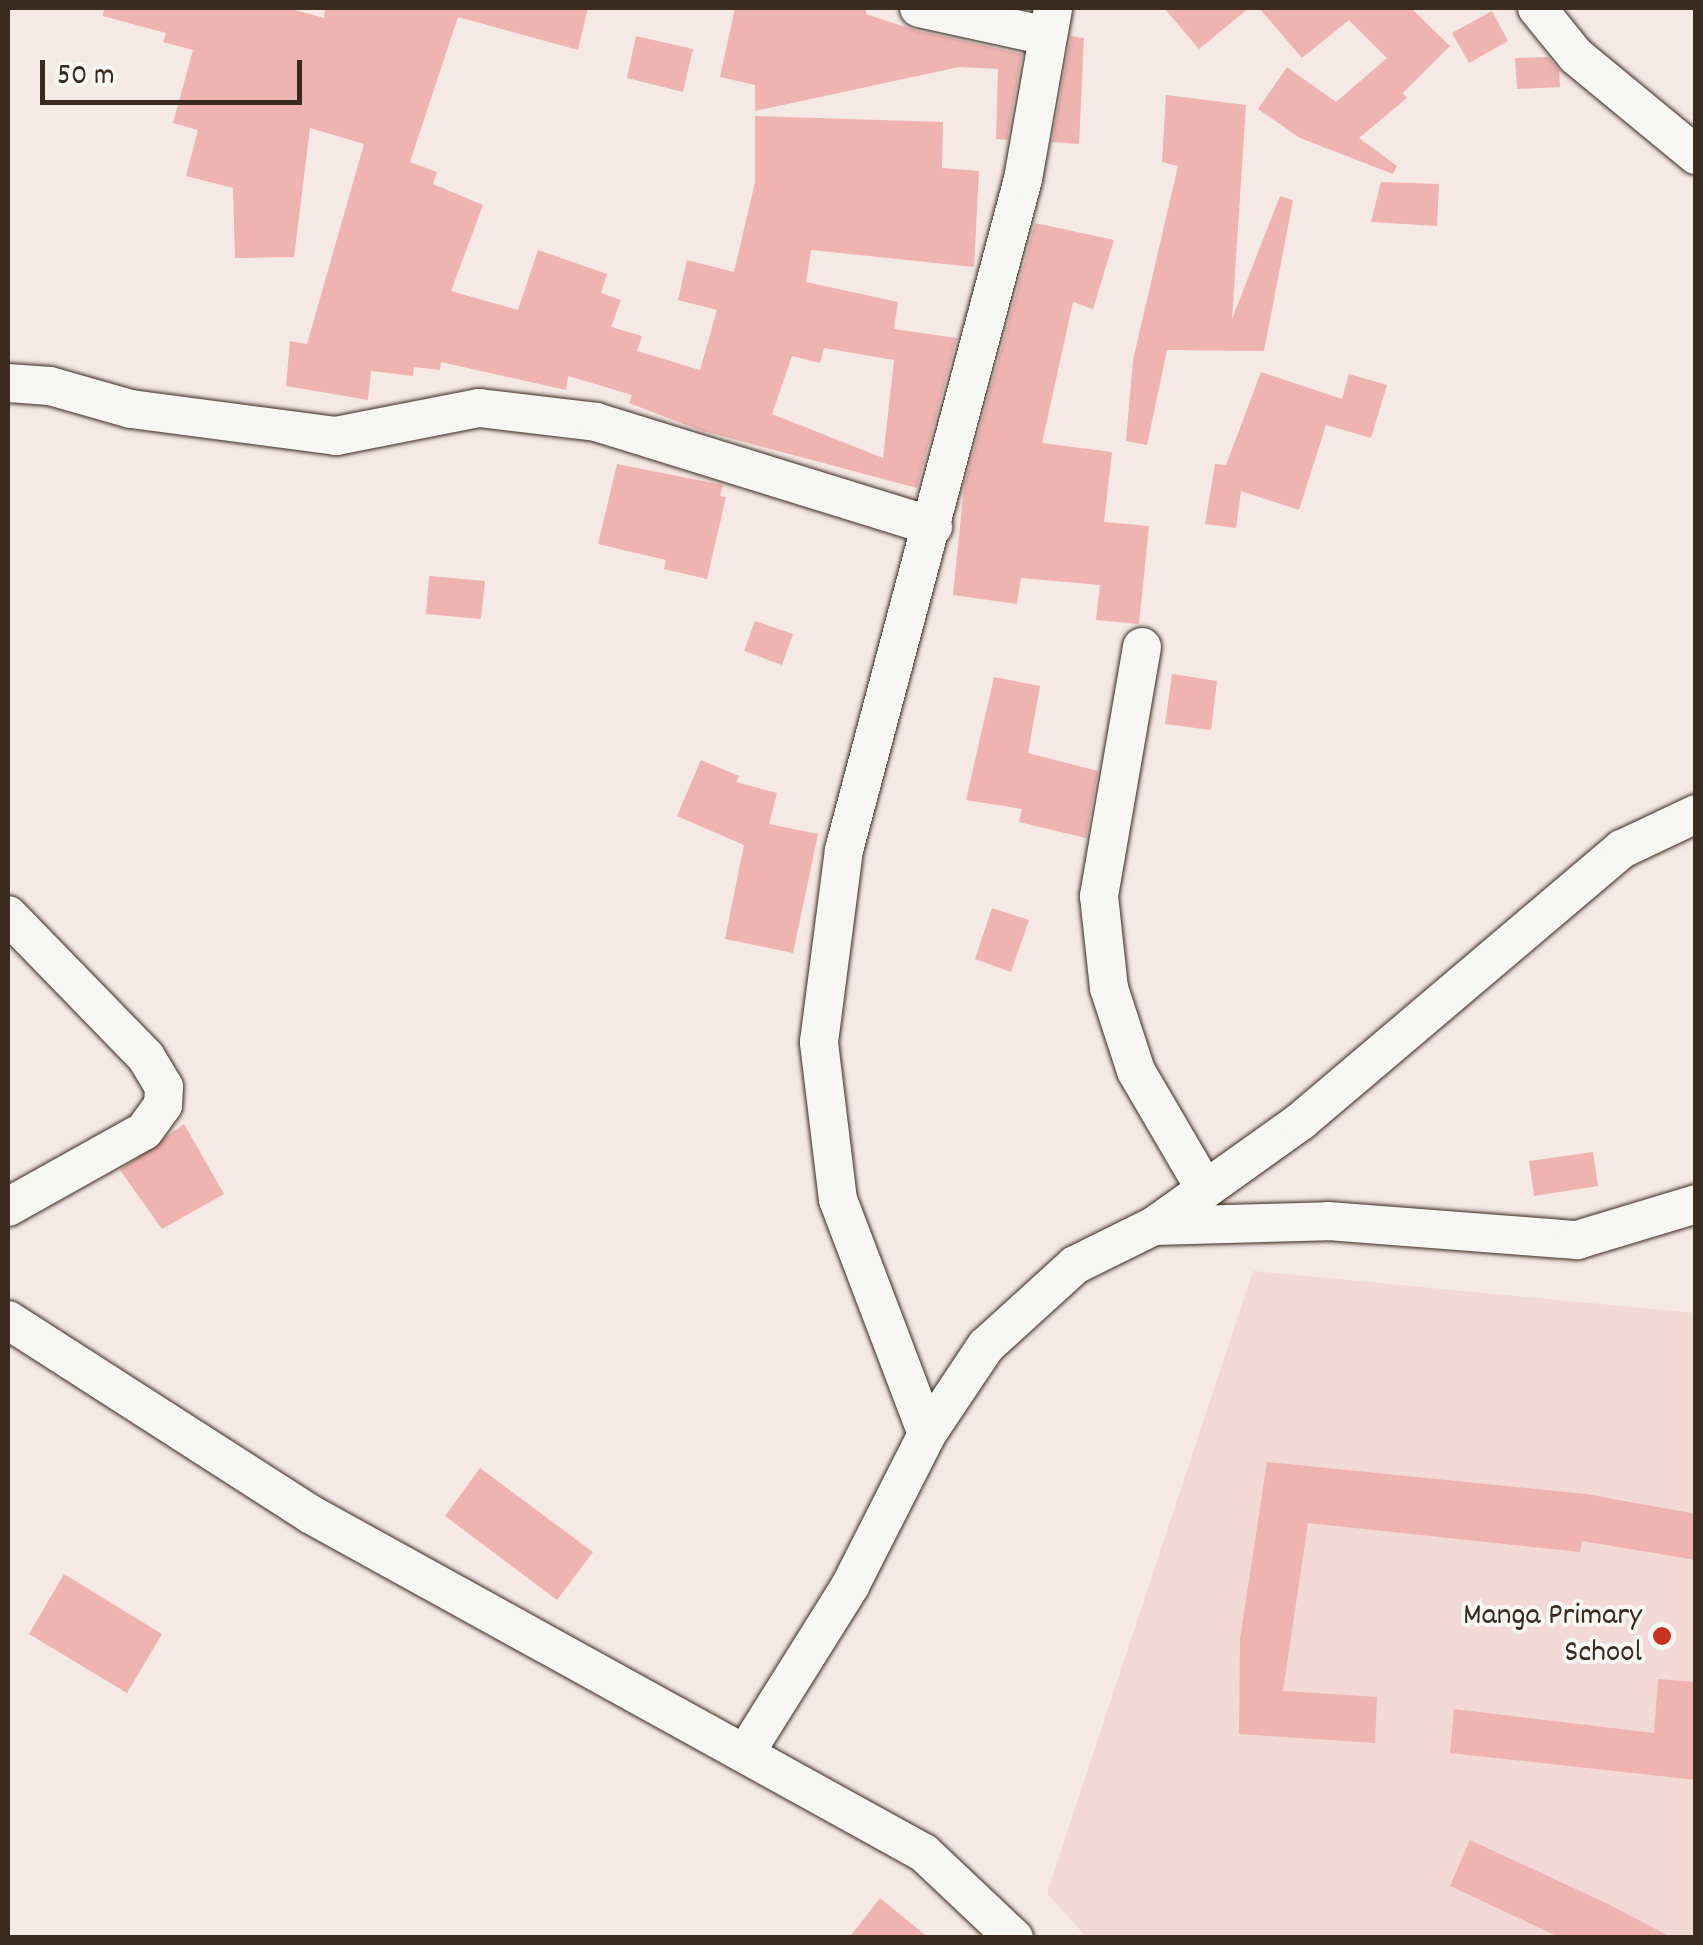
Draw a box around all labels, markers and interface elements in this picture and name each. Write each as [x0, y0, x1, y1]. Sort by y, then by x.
scale bar [45, 40, 308, 102]
text: 50 m [57, 56, 115, 99]
place label: Manga Primary School [1463, 1599, 1642, 1674]
marker: Manga Primary School [1651, 1625, 1673, 1647]

